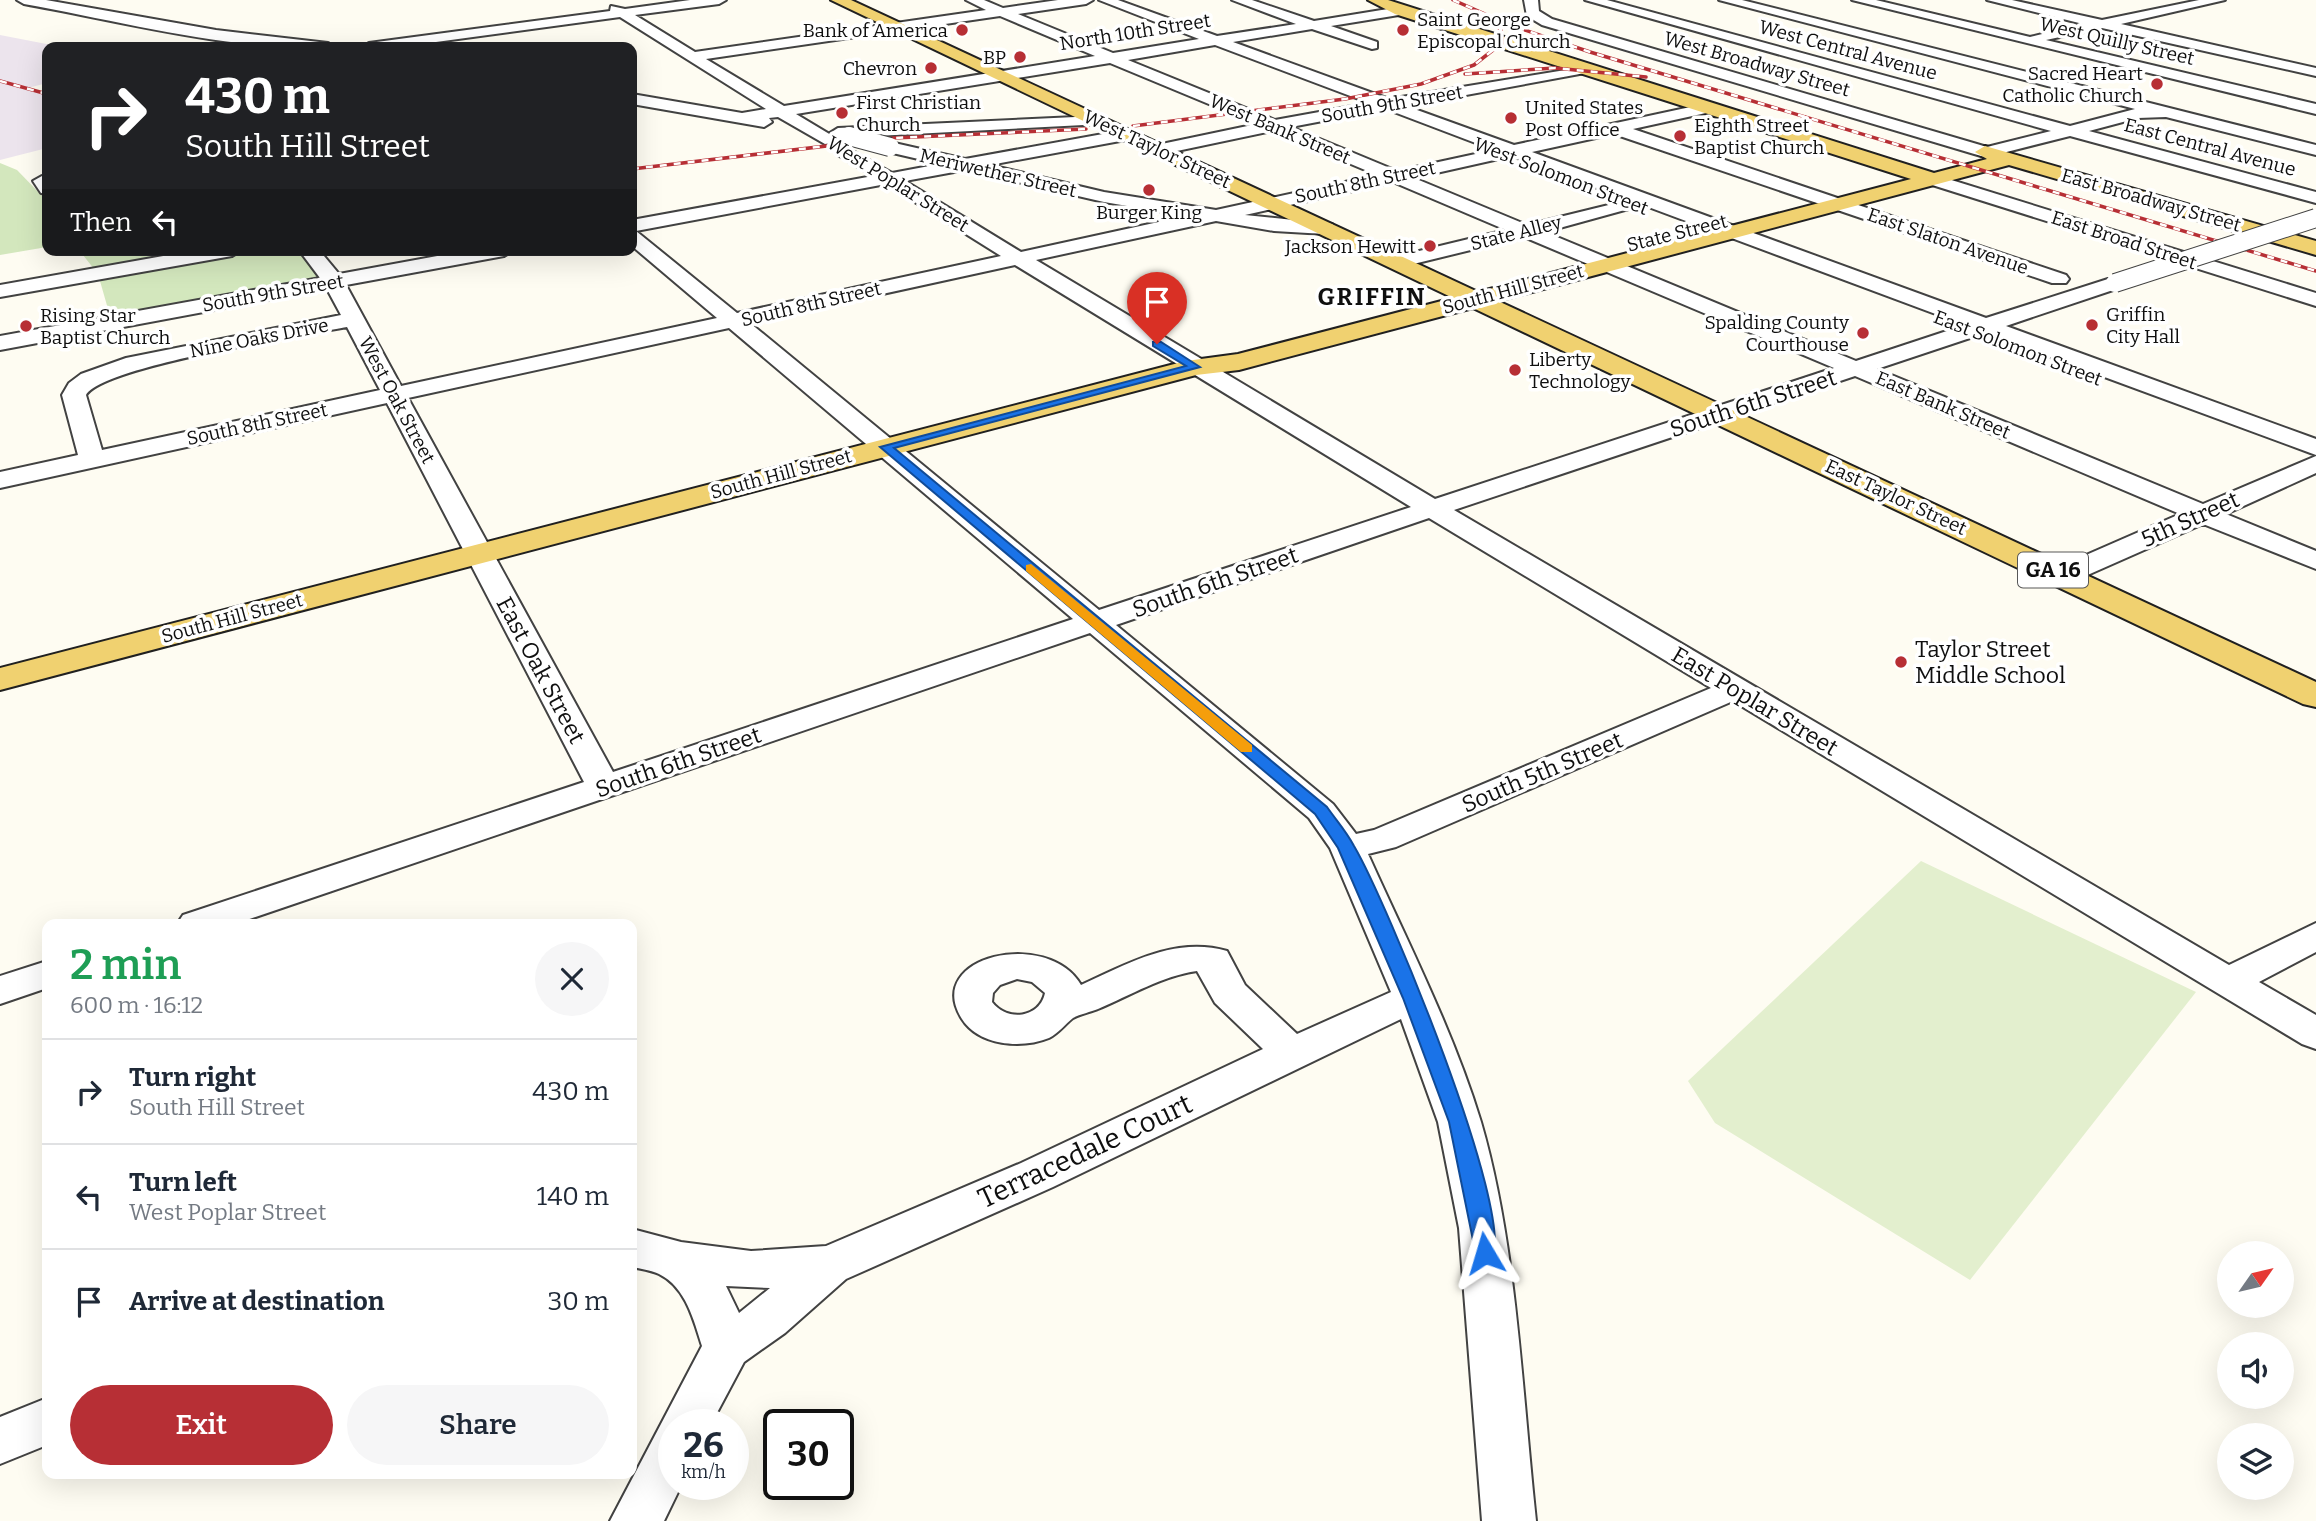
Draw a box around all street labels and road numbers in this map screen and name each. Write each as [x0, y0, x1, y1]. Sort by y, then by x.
street label: North 10th Street [1058, 9, 1212, 55]
street label: West Quilly Street [2037, 12, 2197, 70]
street label: West Central Avenue [1756, 15, 1940, 85]
street label: West Broadway Street [1661, 26, 1853, 102]
street label: South 9th Street [1319, 80, 1465, 128]
street label: West Bank Street [1206, 89, 1354, 169]
street label: West Taylor Street [1080, 105, 1235, 193]
street label: East Central Avenue [2122, 113, 2298, 181]
street label: West Poplar Street [823, 131, 973, 237]
street label: West Solomon Street [1470, 132, 1652, 220]
street label: Meriwether Street [917, 144, 1079, 202]
street label: South 8th Street [1293, 156, 1438, 208]
street label: East Broadway Street [2059, 163, 2244, 237]
street label: East Slaton Avenue [1864, 203, 2032, 279]
street label: East Broad Street [2048, 206, 2200, 274]
street label: State Street [1624, 209, 1730, 257]
street label: State Alley [1468, 210, 1565, 255]
street label: South Hill Street [1440, 259, 1586, 319]
street label: South 9th Street [200, 269, 346, 317]
street label: South 8th Street [739, 277, 884, 331]
street label: East Solomon Street [1931, 305, 2106, 391]
street label: Nine Oaks Drive [188, 313, 330, 363]
street label: West Oak Street [354, 333, 440, 468]
street label: South 6th Street [1666, 363, 1840, 443]
street label: East Bank Street [1872, 366, 2014, 444]
street label: South 8th Street [185, 398, 330, 450]
street label: South Hill Street [708, 444, 854, 504]
street label: East Taylor Street [1822, 454, 1971, 540]
street label: 5th Street [2137, 485, 2243, 553]
street label: South 6th Street [1128, 541, 1302, 623]
road number: GA 16 [2018, 552, 2088, 588]
street label: South Hill Street [159, 588, 305, 648]
street label: East Oak Street [491, 592, 591, 748]
street label: East Poplar Street [1667, 640, 1843, 762]
street label: South 6th Street [591, 721, 765, 803]
street label: South 5th Street [1457, 725, 1627, 819]
street label: Terracedale Court [973, 1087, 1197, 1215]

